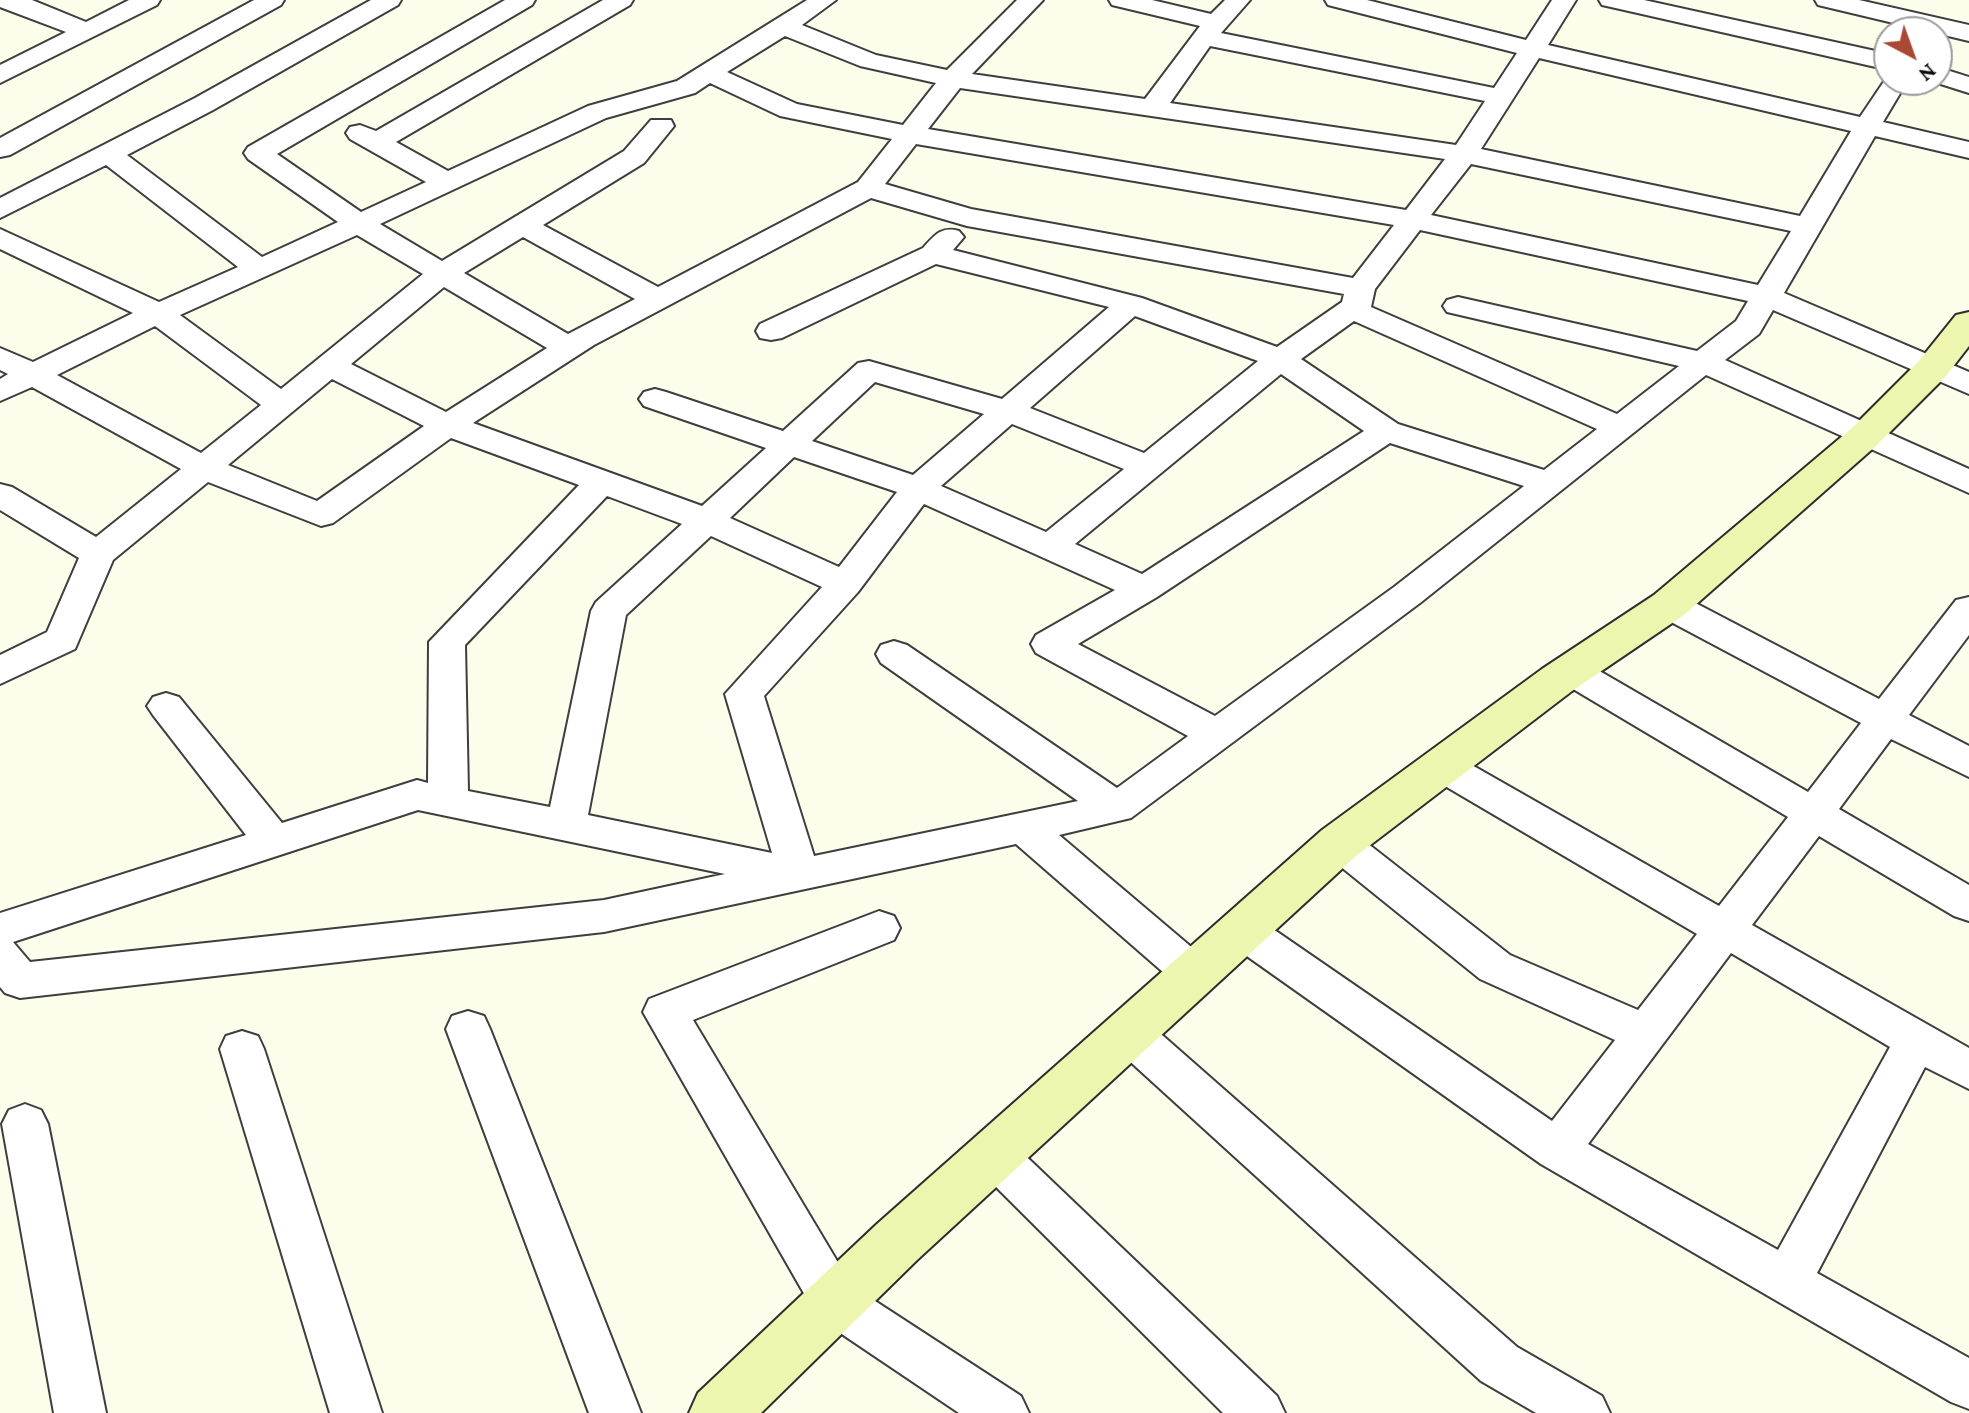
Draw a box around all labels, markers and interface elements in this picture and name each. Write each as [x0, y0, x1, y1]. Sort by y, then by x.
north arrow [1873, 16, 1953, 96]
text: N [1914, 59, 1942, 87]

